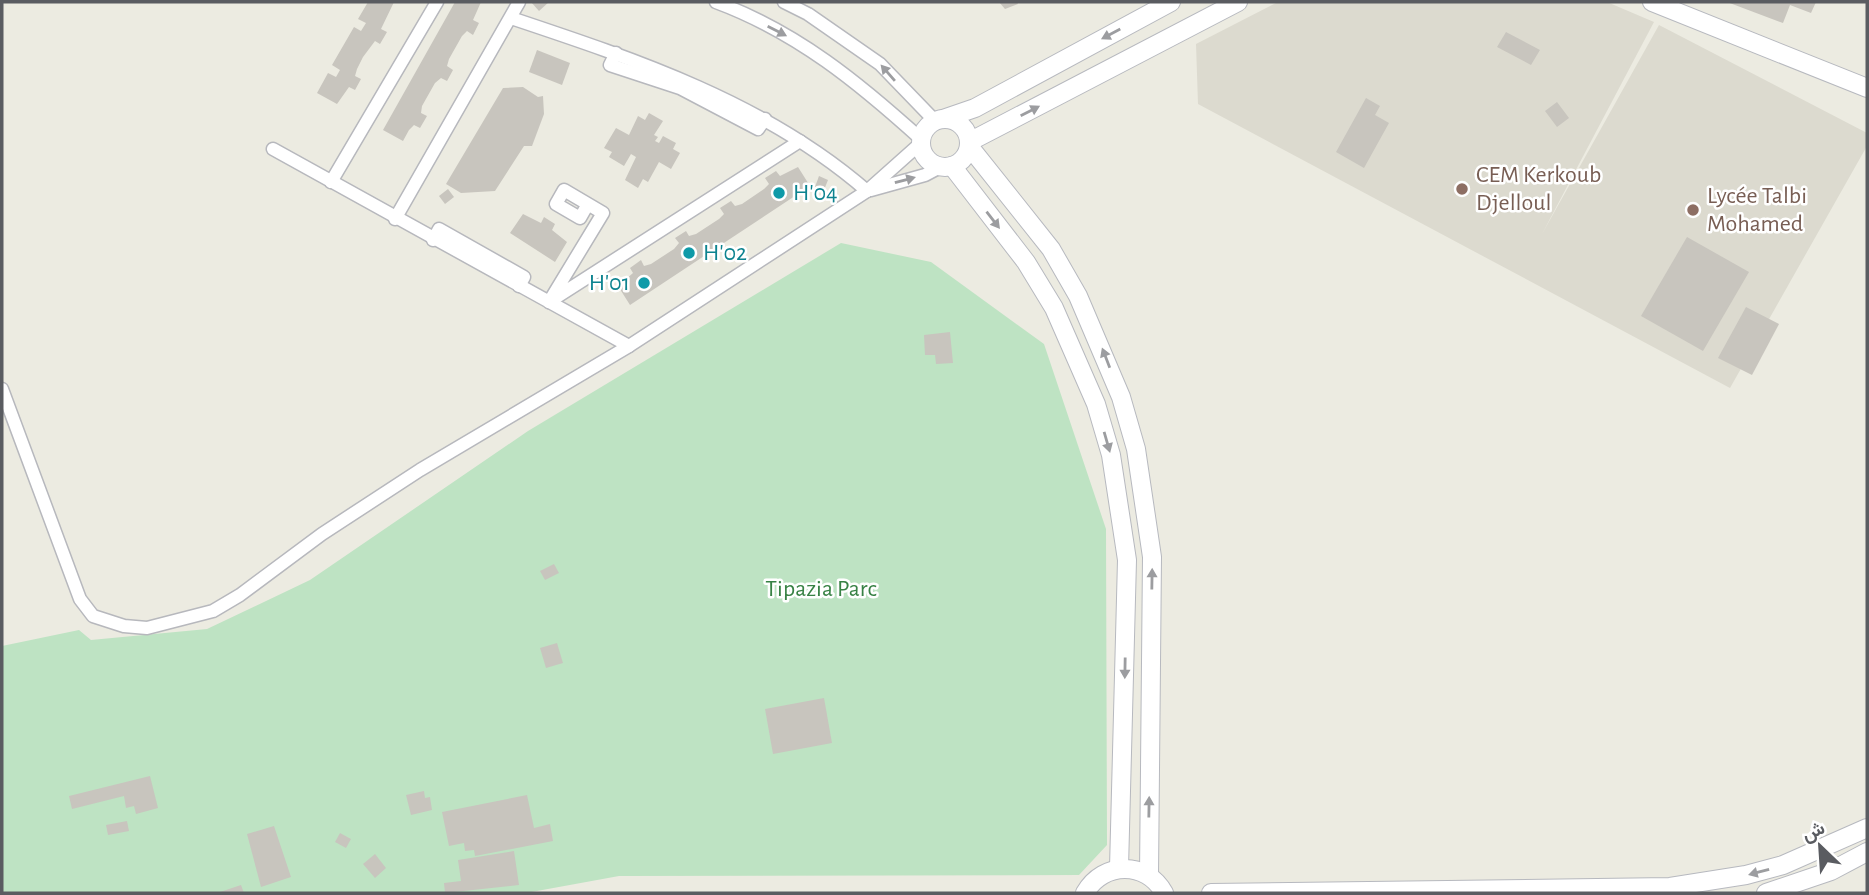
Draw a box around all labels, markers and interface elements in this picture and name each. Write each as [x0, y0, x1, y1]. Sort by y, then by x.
one-way arrow [767, 26, 787, 37]
one-way arrow [1102, 28, 1121, 40]
one-way arrow [880, 64, 896, 82]
one-way arrow [1020, 105, 1040, 116]
place label: CEM Kerkoub Djelloul [1476, 163, 1601, 215]
one-way arrow [895, 175, 916, 185]
place label: H'04 [793, 181, 838, 205]
marker: CEM Kerkoub Djelloul [1454, 181, 1470, 197]
place label: Lycée Talbi Mohamed [1707, 184, 1807, 236]
marker: H'04 [771, 185, 787, 201]
marker: Lycée Talbi Mohamed [1685, 202, 1701, 218]
one-way arrow [986, 211, 1000, 229]
place label: H'02 [703, 241, 747, 265]
marker: H'02 [681, 245, 697, 261]
place label: H'01 [589, 271, 630, 295]
marker: H'01 [636, 275, 652, 291]
one-way arrow [1101, 347, 1112, 368]
one-way arrow [1103, 432, 1113, 453]
one-way arrow [1146, 568, 1158, 590]
park label: Tipazia Parc [765, 577, 877, 601]
one-way arrow [1119, 657, 1130, 679]
one-way arrow [1144, 796, 1155, 818]
north arrow [1785, 811, 1855, 881]
text: ش [1799, 818, 1828, 846]
one-way arrow [1748, 867, 1770, 878]

